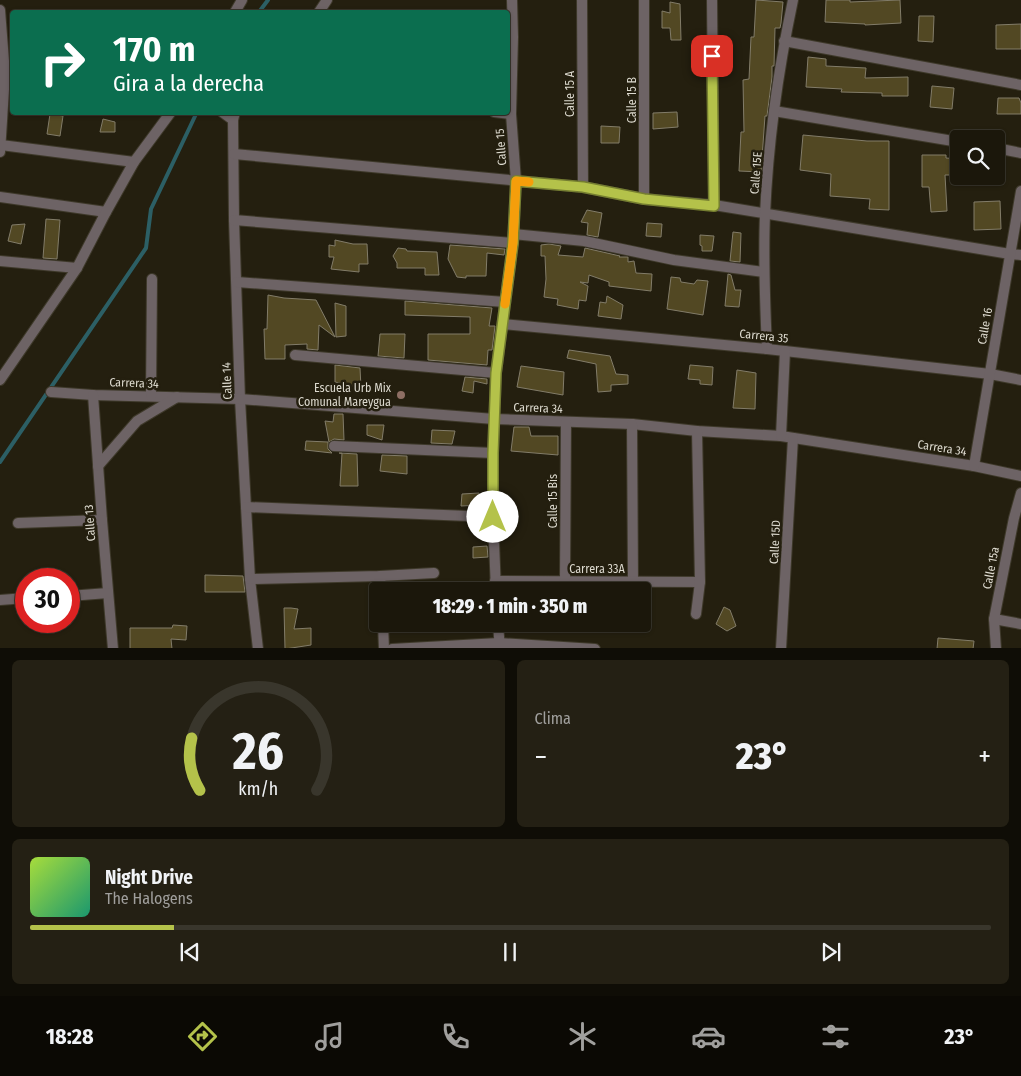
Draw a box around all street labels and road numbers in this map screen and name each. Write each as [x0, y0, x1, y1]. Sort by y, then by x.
street label: Calle 15 A [563, 70, 577, 117]
street label: Calle 15 B [625, 76, 639, 123]
street label: Calle 15 [493, 128, 509, 166]
street label: Calle 15E [747, 151, 765, 195]
street label: Calle 16 [975, 306, 995, 346]
street label: Carrera 35 [739, 326, 790, 346]
street label: Calle 14 [219, 362, 235, 400]
street label: Carrera 34 [109, 375, 159, 391]
street label: Carrera 34 [513, 400, 563, 416]
street label: Carrera 34 [916, 437, 968, 459]
street label: Calle 15 Bis [546, 474, 560, 528]
street label: Calle 13 [82, 504, 98, 542]
street label: Calle 15D [767, 520, 783, 564]
street label: Calle 15a [980, 546, 1002, 590]
street label: Carrera 33A [569, 562, 625, 576]

